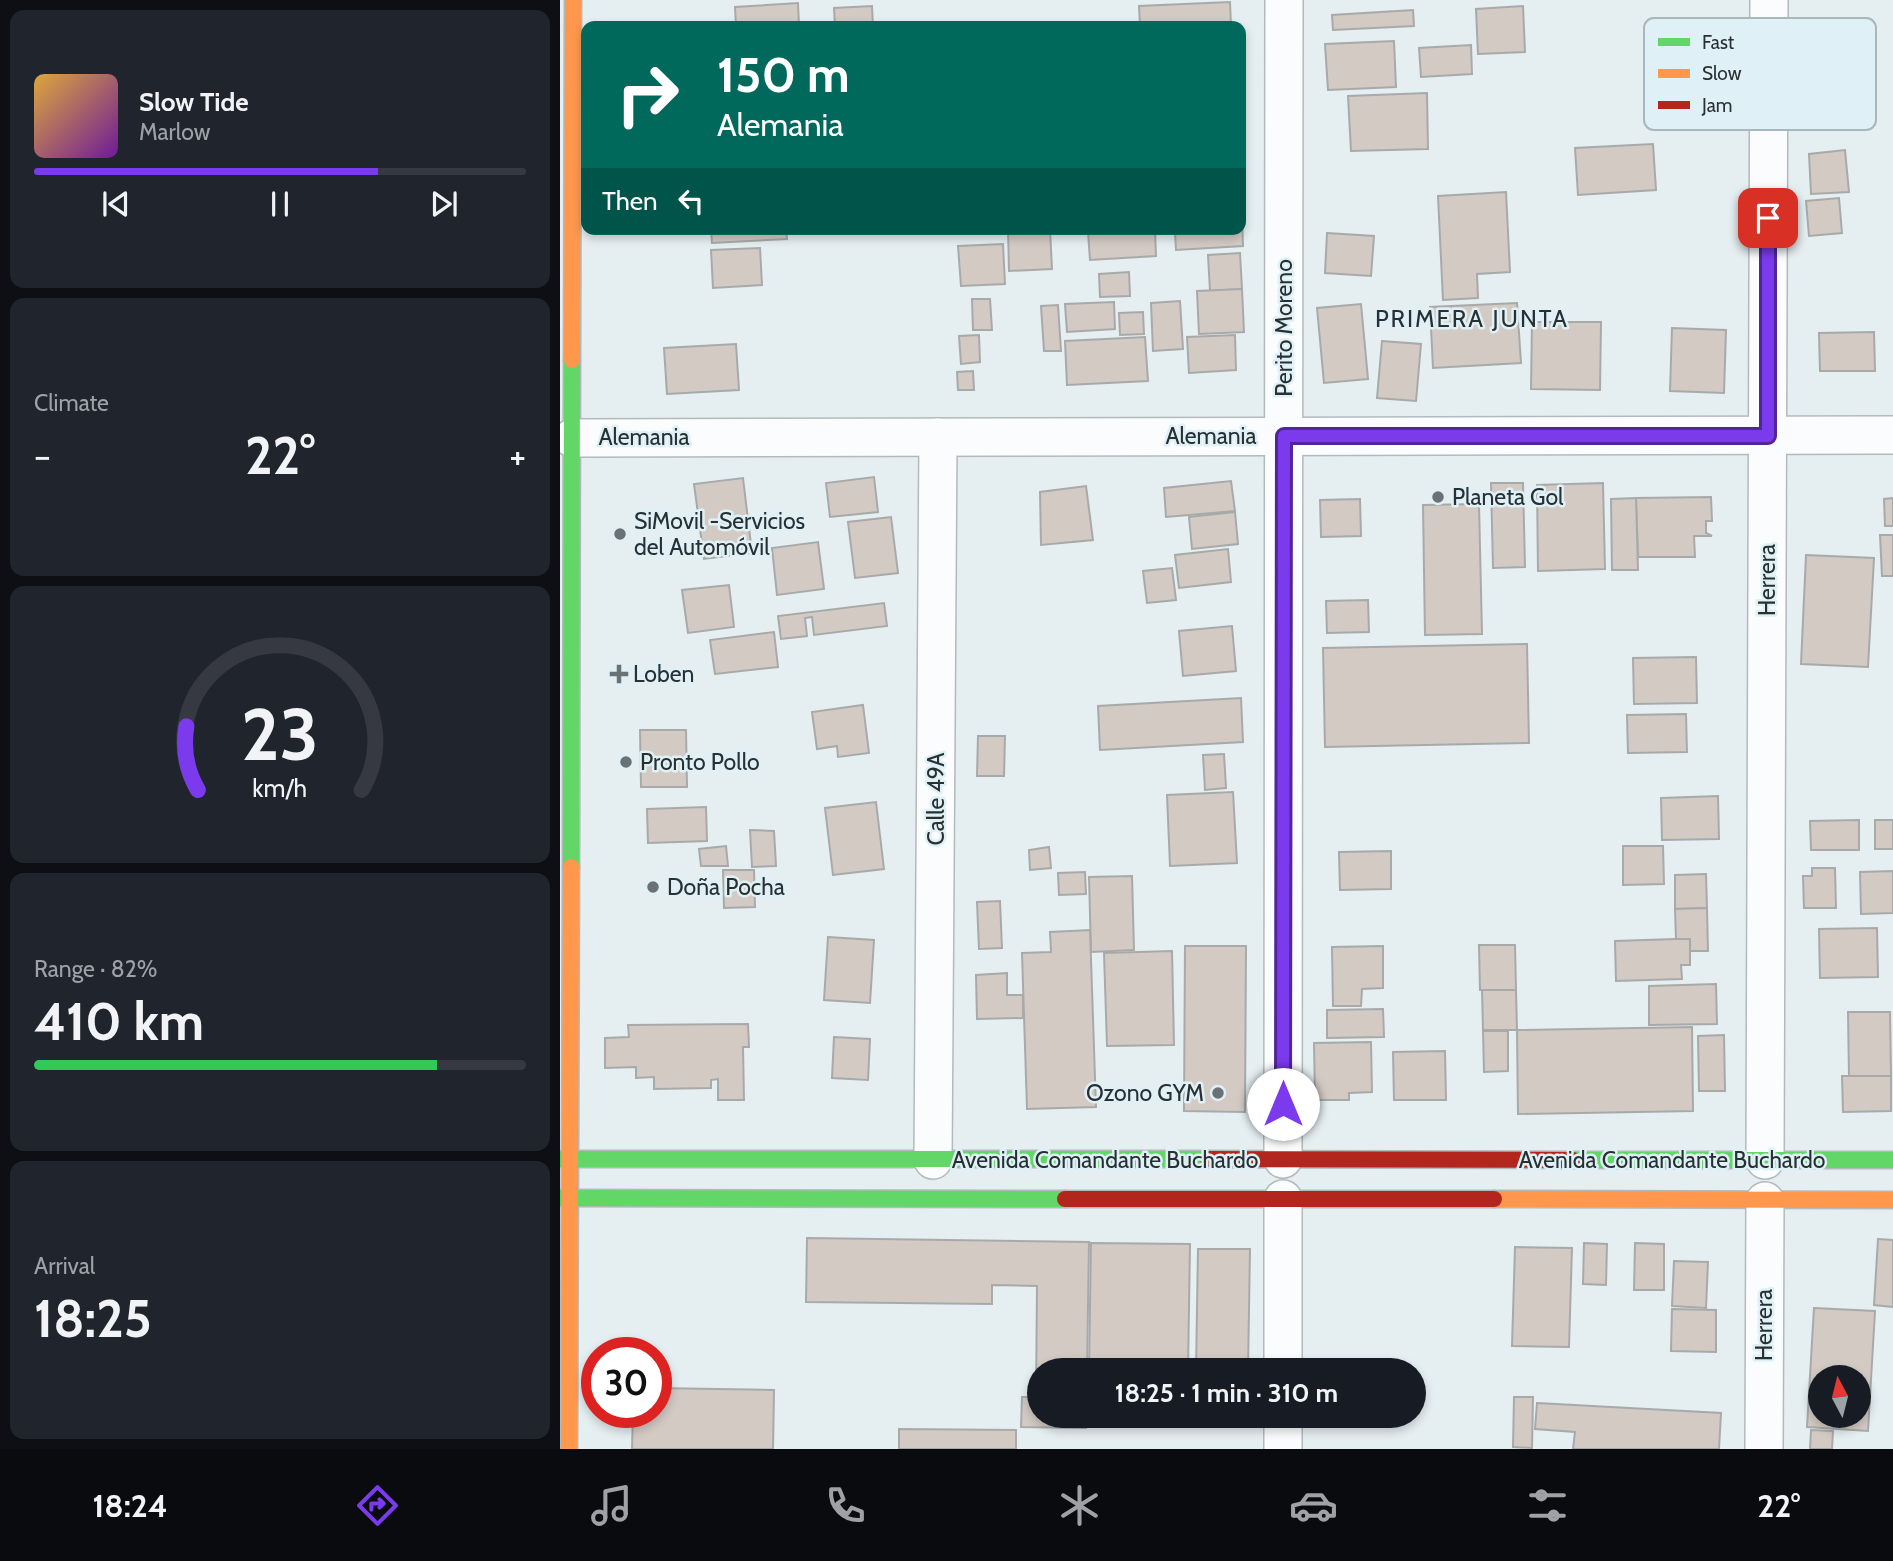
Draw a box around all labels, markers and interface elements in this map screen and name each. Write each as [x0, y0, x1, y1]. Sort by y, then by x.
legend [1644, 18, 1876, 130]
text: Fast [1702, 31, 1735, 54]
text: 150 m [717, 45, 850, 104]
icon: right [602, 49, 693, 140]
text: Slow [1702, 62, 1742, 85]
text: Slow Tide [139, 86, 249, 118]
text: Jam [1701, 94, 1732, 117]
text: Alemania [717, 105, 844, 144]
text: Marlow [139, 118, 210, 146]
icon: left [672, 182, 710, 220]
icon: previous [97, 185, 135, 223]
icon: pause [261, 185, 299, 223]
icon: next [425, 185, 463, 223]
text: Then [602, 185, 658, 217]
pin [1738, 188, 1798, 248]
icon: arrive [1749, 199, 1787, 237]
street label: Perito Moreno [1270, 259, 1298, 397]
district label: PRIMERA JUNTA [1375, 304, 1569, 333]
text: Climate [34, 389, 109, 417]
street label: Alemania [1165, 422, 1257, 450]
street label: Alemania [598, 423, 690, 451]
text: 22° [245, 424, 315, 487]
text: − [34, 432, 51, 479]
text: + [509, 432, 526, 479]
place label: Planeta Gol [1452, 483, 1564, 511]
marker: Planeta Gol [1430, 489, 1446, 505]
place label: SiMovil -Servicios del Automóvil [634, 507, 805, 561]
marker: SiMovil -Servicios del Automóvil [612, 526, 628, 542]
street label: Herrera [1753, 544, 1781, 616]
place label: Loben [633, 660, 694, 688]
marker: Loben [611, 666, 627, 682]
text: 23 [241, 691, 319, 779]
place label: Pronto Pollo [640, 748, 760, 776]
street label: Calle 49A [922, 753, 950, 845]
marker: Pronto Pollo [618, 754, 634, 770]
text: km/h [253, 773, 307, 803]
place label: Doña Pocha [667, 873, 785, 901]
marker: Doña Pocha [645, 879, 661, 895]
text: Range · 82% [34, 955, 157, 983]
text: 410 km [34, 990, 204, 1053]
position arrow [1246, 1067, 1320, 1141]
place label: Ozono GYM [1086, 1079, 1204, 1107]
marker: Ozono GYM [1210, 1085, 1226, 1101]
street label: Avenida Comandante Buchardo [952, 1146, 1258, 1174]
street label: Avenida Comandante Buchardo [1519, 1146, 1825, 1174]
text: Arrival [34, 1252, 95, 1280]
text: 18:25 [34, 1287, 152, 1350]
street label: Herrera [1750, 1289, 1778, 1361]
speed limit sign: 30 [581, 1337, 672, 1428]
north arrow [1808, 1365, 1871, 1428]
map controls [1808, 1365, 1871, 1428]
text: 18:25 · 1 min · 310 m [1115, 1377, 1338, 1409]
icon: directions [353, 1481, 402, 1530]
icon: music [587, 1481, 636, 1530]
icon: phone [821, 1481, 870, 1530]
icon: climate [1055, 1481, 1104, 1530]
icon: car [1289, 1481, 1338, 1530]
icon: filters [1523, 1481, 1572, 1530]
text: 18:24 [93, 1486, 168, 1525]
text: 22° [1757, 1486, 1800, 1525]

